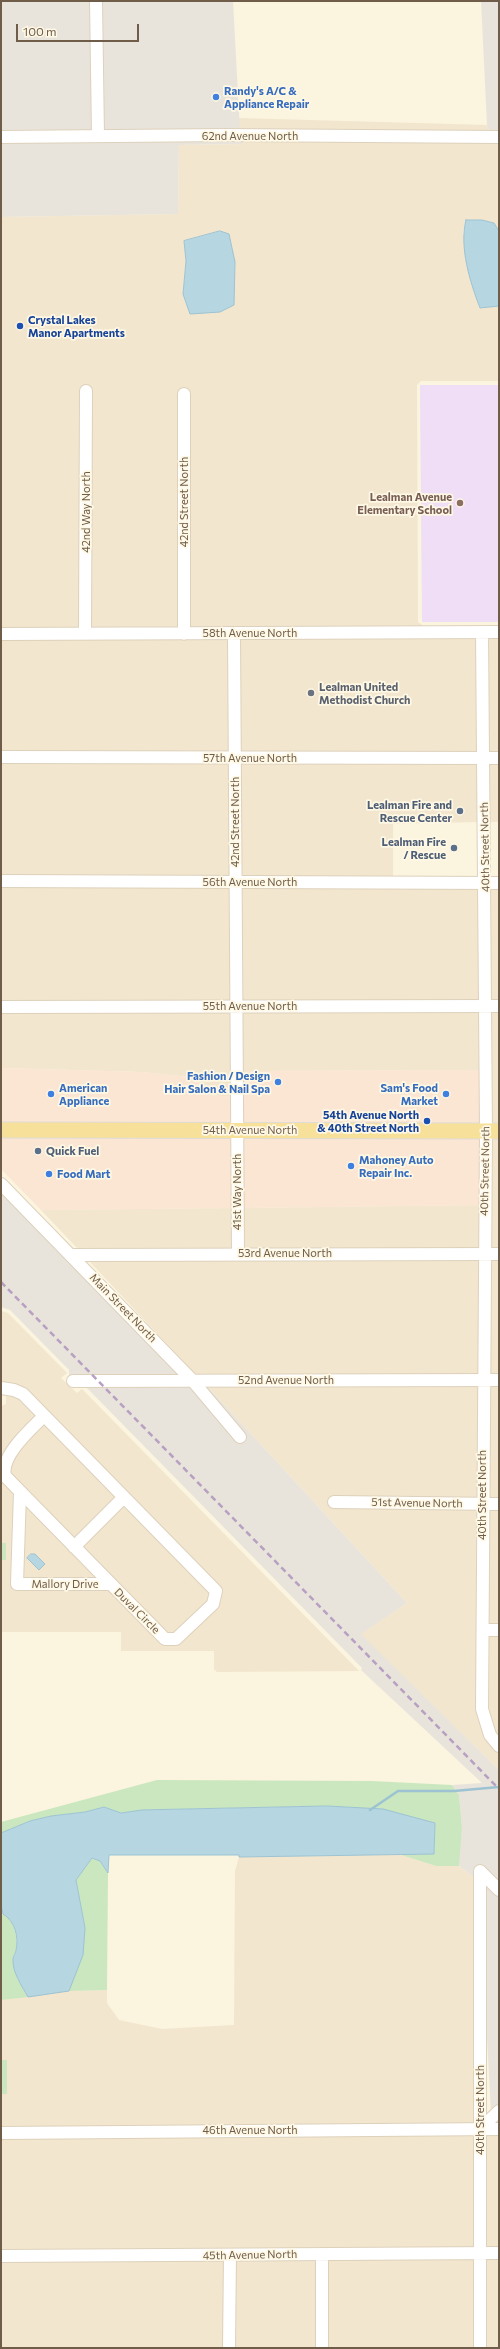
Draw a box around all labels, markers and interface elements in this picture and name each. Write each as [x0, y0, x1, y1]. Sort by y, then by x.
scale bar [18, 16, 141, 42]
text: 100 m [23, 24, 57, 38]
place label: Randy's A/C & Appliance Repair [224, 84, 309, 110]
marker: Randy's A/C & Appliance Repair [211, 92, 221, 102]
street label: 62nd Avenue North [202, 129, 298, 143]
place label: Crystal Lakes Manor Apartments [28, 313, 125, 339]
marker: Crystal Lakes Manor Apartments [15, 321, 25, 331]
street label: 42nd Street North [177, 457, 191, 547]
street label: 42nd Way North [79, 471, 93, 553]
place label: Lealman Avenue Elementary School [357, 490, 452, 516]
marker: Lealman Avenue Elementary School [455, 498, 465, 508]
street label: 58th Avenue North [203, 626, 297, 640]
place label: Lealman United Methodist Church [319, 680, 410, 706]
marker: Lealman United Methodist Church [306, 688, 316, 698]
street label: 57th Avenue North [203, 751, 297, 765]
street label: 42nd Street North [228, 777, 242, 867]
place label: Lealman Fire and Rescue Center [367, 798, 452, 824]
street label: 40th Street North [478, 802, 492, 892]
marker: Lealman Fire and Rescue Center [455, 806, 465, 816]
place label: Lealman Fire / Rescue [382, 835, 446, 861]
marker: Lealman Fire / Rescue [449, 843, 459, 853]
street label: 56th Avenue North [203, 875, 297, 889]
street label: 55th Avenue North [203, 999, 297, 1013]
place label: Fashion / Design Hair Salon & Nail Spa [164, 1069, 270, 1095]
marker: Fashion / Design Hair Salon & Nail Spa [273, 1077, 283, 1087]
place label: American Appliance [59, 1081, 109, 1107]
place label: Sam's Food Market [380, 1081, 438, 1107]
marker: American Appliance [46, 1089, 56, 1099]
marker: Sam's Food Market [441, 1089, 451, 1099]
place label: 54th Avenue North & 40th Street North [317, 1108, 419, 1134]
marker: 54th Avenue North & 40th Street North [422, 1116, 432, 1126]
street label: 54th Avenue North [203, 1123, 297, 1137]
street label: 40th Street North [478, 1126, 492, 1216]
place label: Quick Fuel [46, 1144, 99, 1158]
marker: Quick Fuel [33, 1146, 43, 1156]
place label: Mahoney Auto Repair Inc. [359, 1153, 434, 1179]
street label: 41st Way North [230, 1154, 244, 1230]
marker: Mahoney Auto Repair Inc. [346, 1161, 356, 1171]
place label: Food Mart [57, 1167, 110, 1181]
marker: Food Mart [44, 1169, 54, 1179]
street label: 53rd Avenue North [238, 1246, 332, 1260]
street label: Main Street North [87, 1271, 159, 1345]
street label: 52nd Avenue North [238, 1373, 334, 1387]
street label: 40th Street North [475, 1450, 489, 1540]
street label: 51st Avenue North [371, 1496, 463, 1510]
street label: Mallory Drive [31, 1577, 99, 1591]
street label: Duval Circle [111, 1585, 163, 1637]
street label: 40th Street North [473, 2065, 487, 2155]
street label: 46th Avenue North [202, 2123, 298, 2137]
street label: 45th Avenue North [203, 2248, 297, 2262]

